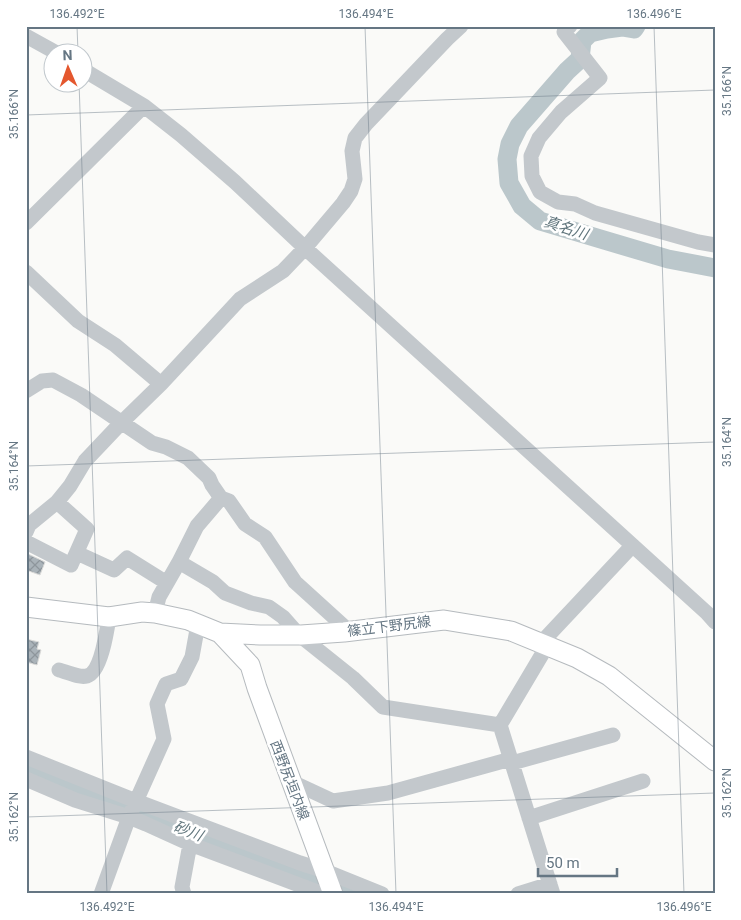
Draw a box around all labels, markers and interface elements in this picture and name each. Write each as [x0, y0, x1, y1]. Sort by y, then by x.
text: 136.492°E [50, 7, 105, 21]
text: 136.494°E [339, 7, 394, 21]
text: 136.496°E [627, 7, 682, 21]
north arrow [42, 42, 92, 92]
text: N [62, 47, 73, 63]
text: 35.166°N [720, 66, 734, 116]
text: 35.166°N [7, 89, 21, 139]
water label: 真名川 [542, 212, 592, 244]
text: 35.164°N [720, 417, 734, 467]
text: 35.164°N [7, 441, 21, 491]
street label: 篠立下野尻線 [346, 613, 432, 639]
street label: 西野尻垣内線 [267, 738, 313, 822]
text: 35.162°N [720, 768, 734, 818]
text: 35.162°N [7, 792, 21, 842]
water label: 砂川 [171, 817, 207, 845]
scale bar [538, 845, 617, 877]
text: 50 m [546, 854, 580, 872]
text: 136.492°E [80, 900, 135, 914]
text: 136.494°E [369, 900, 424, 914]
text: 136.496°E [657, 900, 712, 914]

